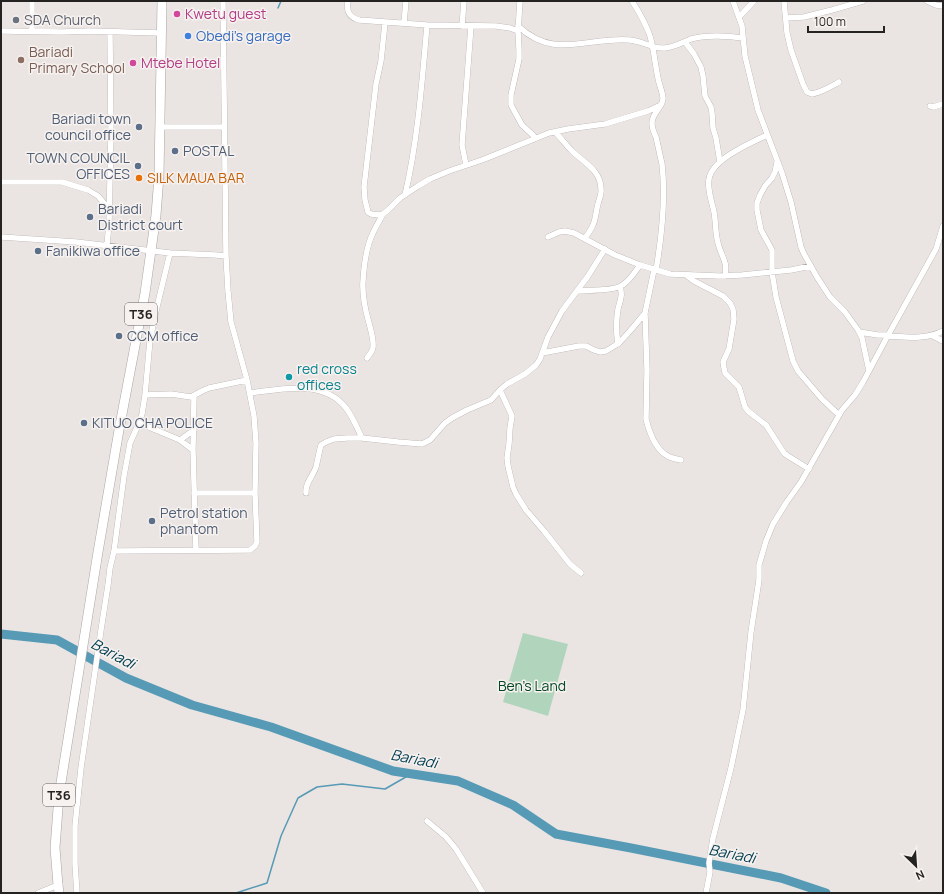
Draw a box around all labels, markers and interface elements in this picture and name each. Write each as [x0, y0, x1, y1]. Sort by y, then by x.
place label: Kwetu guest [185, 4, 267, 23]
scale bar [808, 8, 884, 34]
marker: Kwetu guest [172, 9, 182, 19]
place label: SDA Church [24, 10, 101, 29]
text: 100 m [814, 13, 846, 30]
marker: SDA Church [11, 15, 21, 25]
place label: Obedi's garage [196, 26, 291, 45]
marker: Obedi's garage [183, 31, 193, 41]
place label: Bariadi Primary School [29, 42, 125, 77]
place label: Mtebe Hotel [141, 53, 220, 72]
marker: Bariadi Primary School [16, 55, 26, 65]
marker: Mtebe Hotel [128, 58, 138, 68]
place label: Bariadi town council office [45, 109, 131, 144]
marker: Bariadi town council office [134, 122, 144, 132]
place label: POSTAL [183, 141, 234, 160]
marker: POSTAL [170, 146, 180, 156]
place label: TOWN COUNCIL OFFICES [26, 148, 130, 183]
marker: TOWN COUNCIL OFFICES [133, 161, 143, 171]
place label: SILK MAUA BAR [147, 168, 245, 187]
marker: SILK MAUA BAR [134, 173, 144, 183]
place label: Bariadi District court [98, 199, 183, 234]
marker: Bariadi District court [85, 212, 95, 222]
place label: Fanikiwa office [46, 241, 140, 260]
marker: Fanikiwa office [33, 246, 43, 256]
road number: T36 [125, 303, 157, 325]
place label: CCM office [127, 326, 198, 345]
marker: CCM office [114, 331, 124, 341]
place label: red cross offices [297, 359, 357, 394]
marker: red cross offices [284, 372, 294, 382]
place label: KITUO CHA POLICE [92, 413, 213, 432]
marker: KITUO CHA POLICE [79, 418, 89, 428]
place label: Petrol station phantom [160, 503, 248, 538]
marker: Petrol station phantom [147, 516, 157, 526]
water label: Bariadi [87, 633, 141, 675]
park label: Ben's Land [498, 676, 566, 695]
water label: Bariadi [389, 744, 442, 774]
road number: T36 [43, 784, 75, 806]
water label: Bariadi [707, 839, 760, 869]
north arrow [896, 846, 936, 886]
text: N [914, 867, 927, 884]

